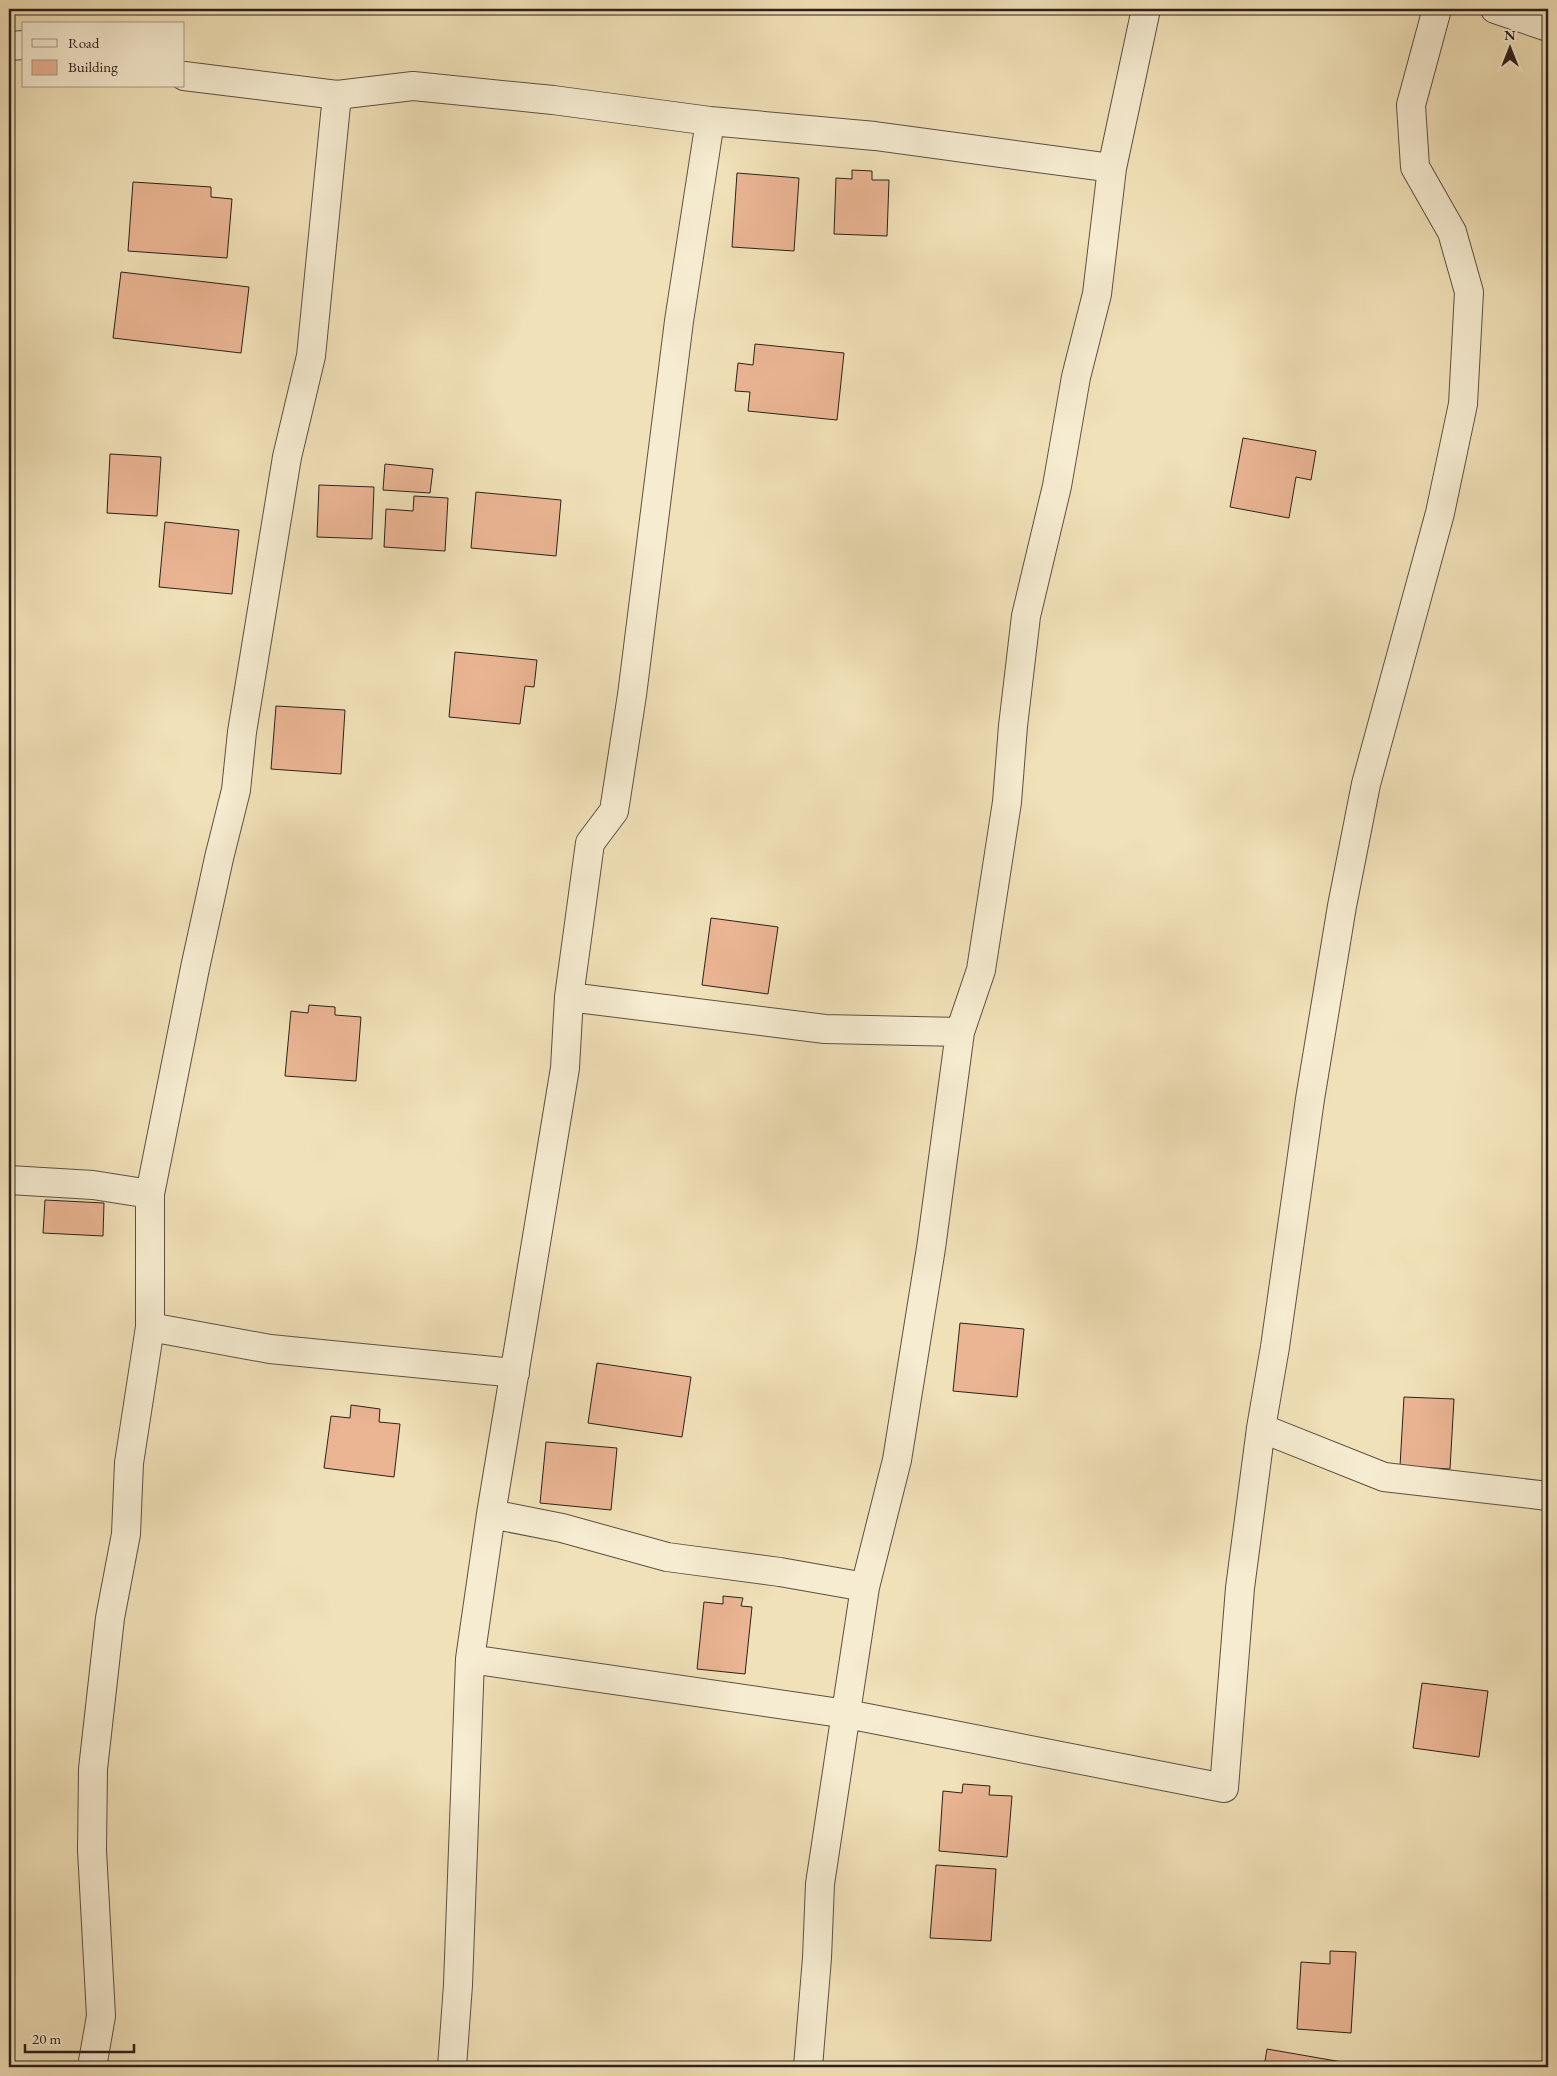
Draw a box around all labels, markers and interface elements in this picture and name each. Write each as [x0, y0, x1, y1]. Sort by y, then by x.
legend [22, 22, 185, 88]
north arrow [1484, 22, 1534, 72]
text: N [1504, 26, 1516, 44]
text: Road [68, 33, 100, 52]
text: Building [68, 57, 118, 76]
scale bar [25, 2021, 134, 2053]
text: 20 m [32, 2029, 61, 2048]

